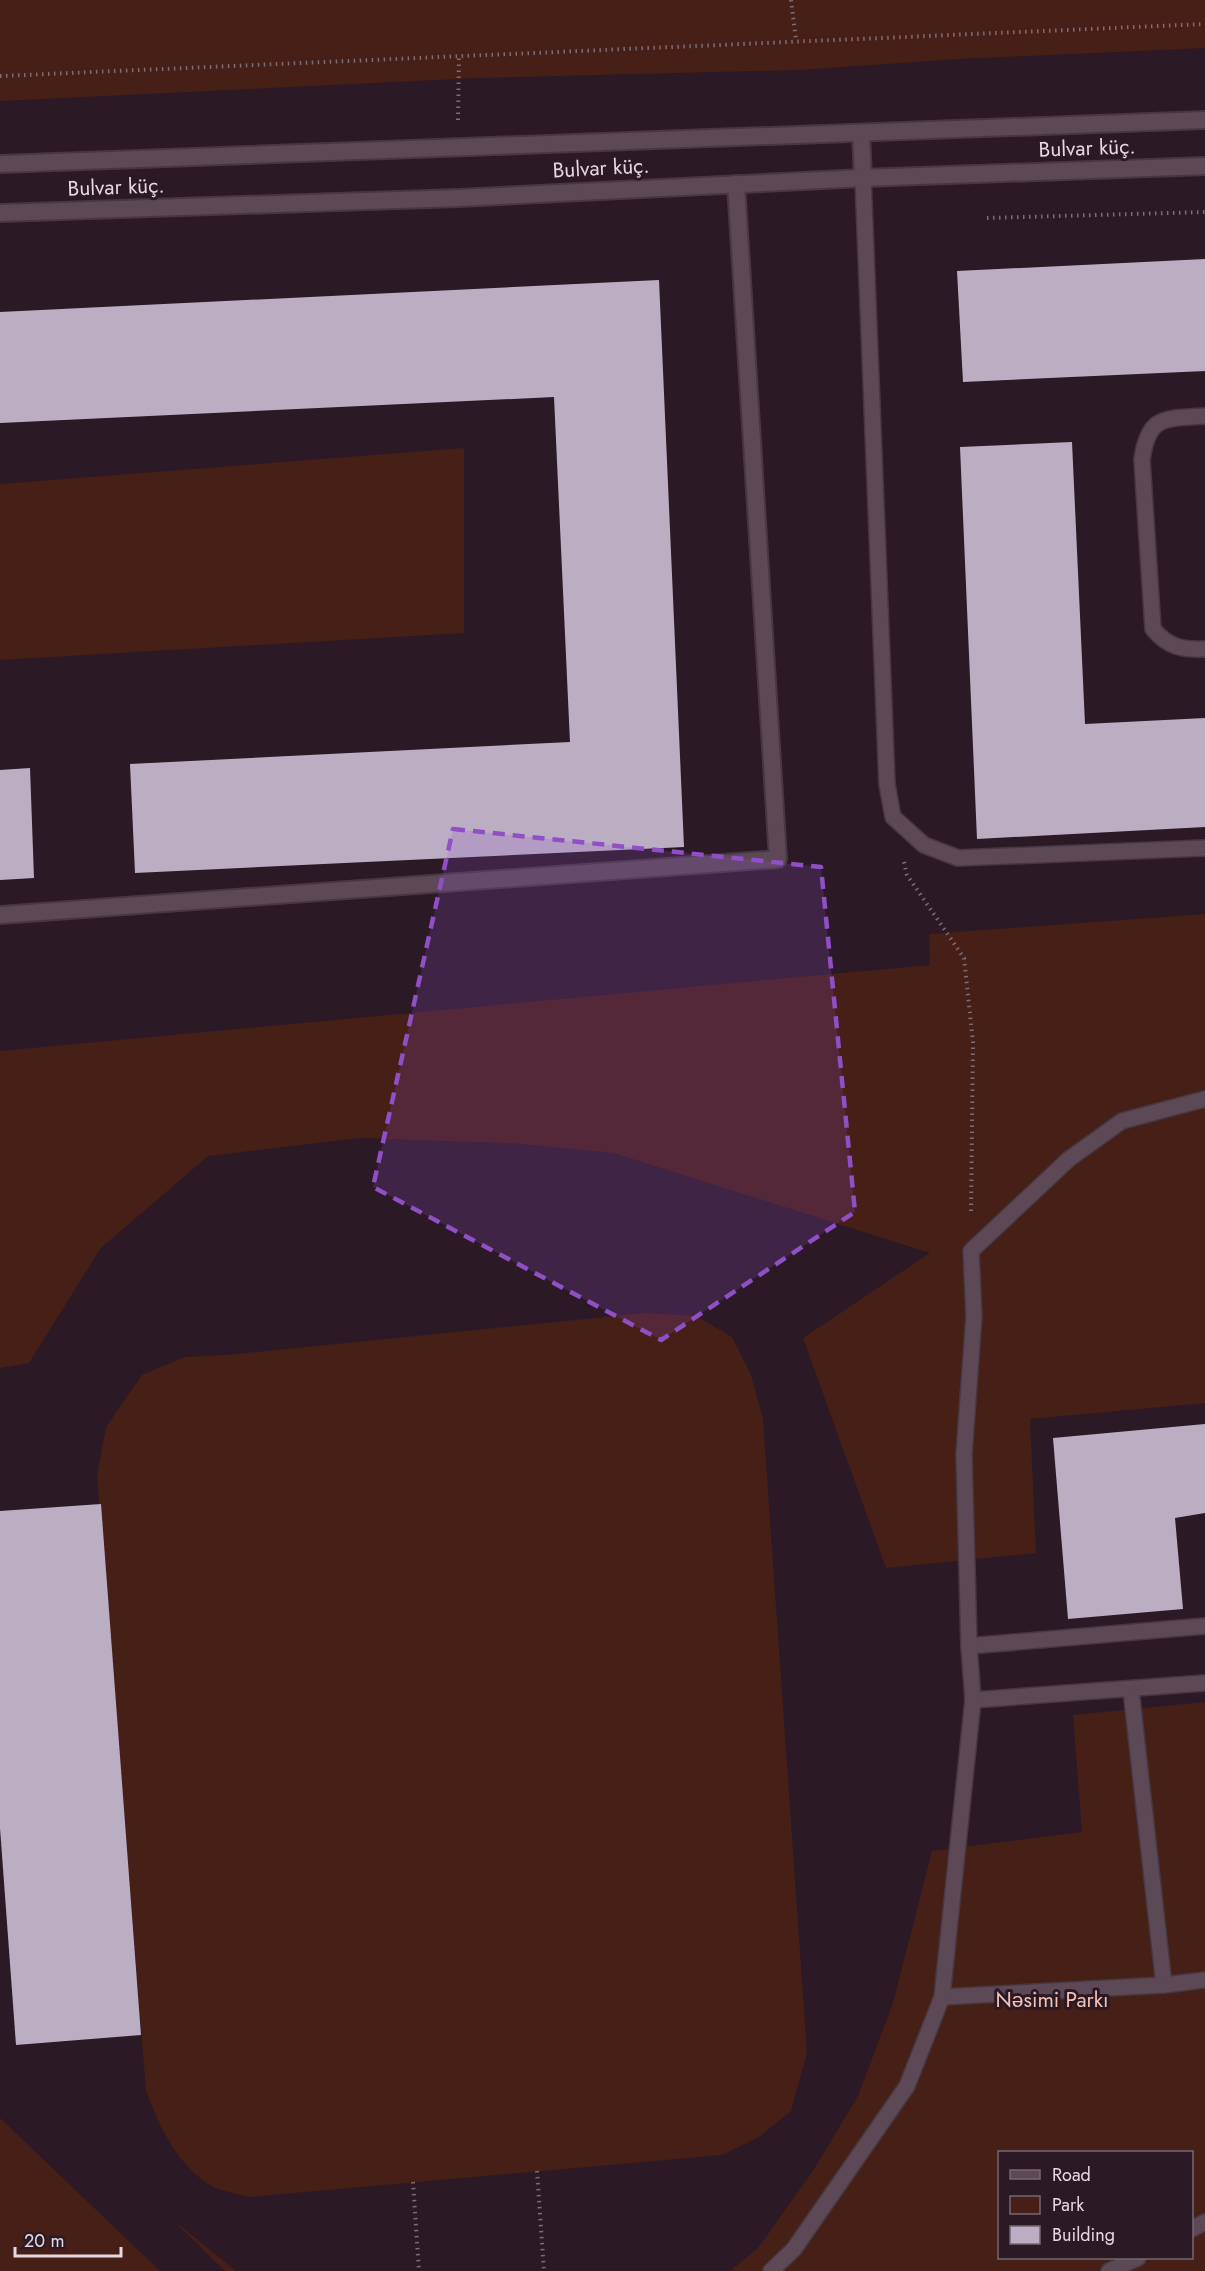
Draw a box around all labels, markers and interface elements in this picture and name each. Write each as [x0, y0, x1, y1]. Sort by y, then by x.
street label: Bulvar küç. [1038, 131, 1136, 165]
street label: Bulvar küç. [552, 150, 650, 186]
street label: Bulvar küç. [67, 170, 165, 204]
park label: Nəsimi Parkı [996, 1985, 1108, 2015]
legend [998, 2151, 1193, 2259]
text: Road [1052, 2162, 1091, 2188]
text: Park [1052, 2192, 1084, 2218]
scale bar [15, 2220, 122, 2258]
text: Building [1052, 2222, 1115, 2248]
text: 20 m [24, 2228, 64, 2254]

